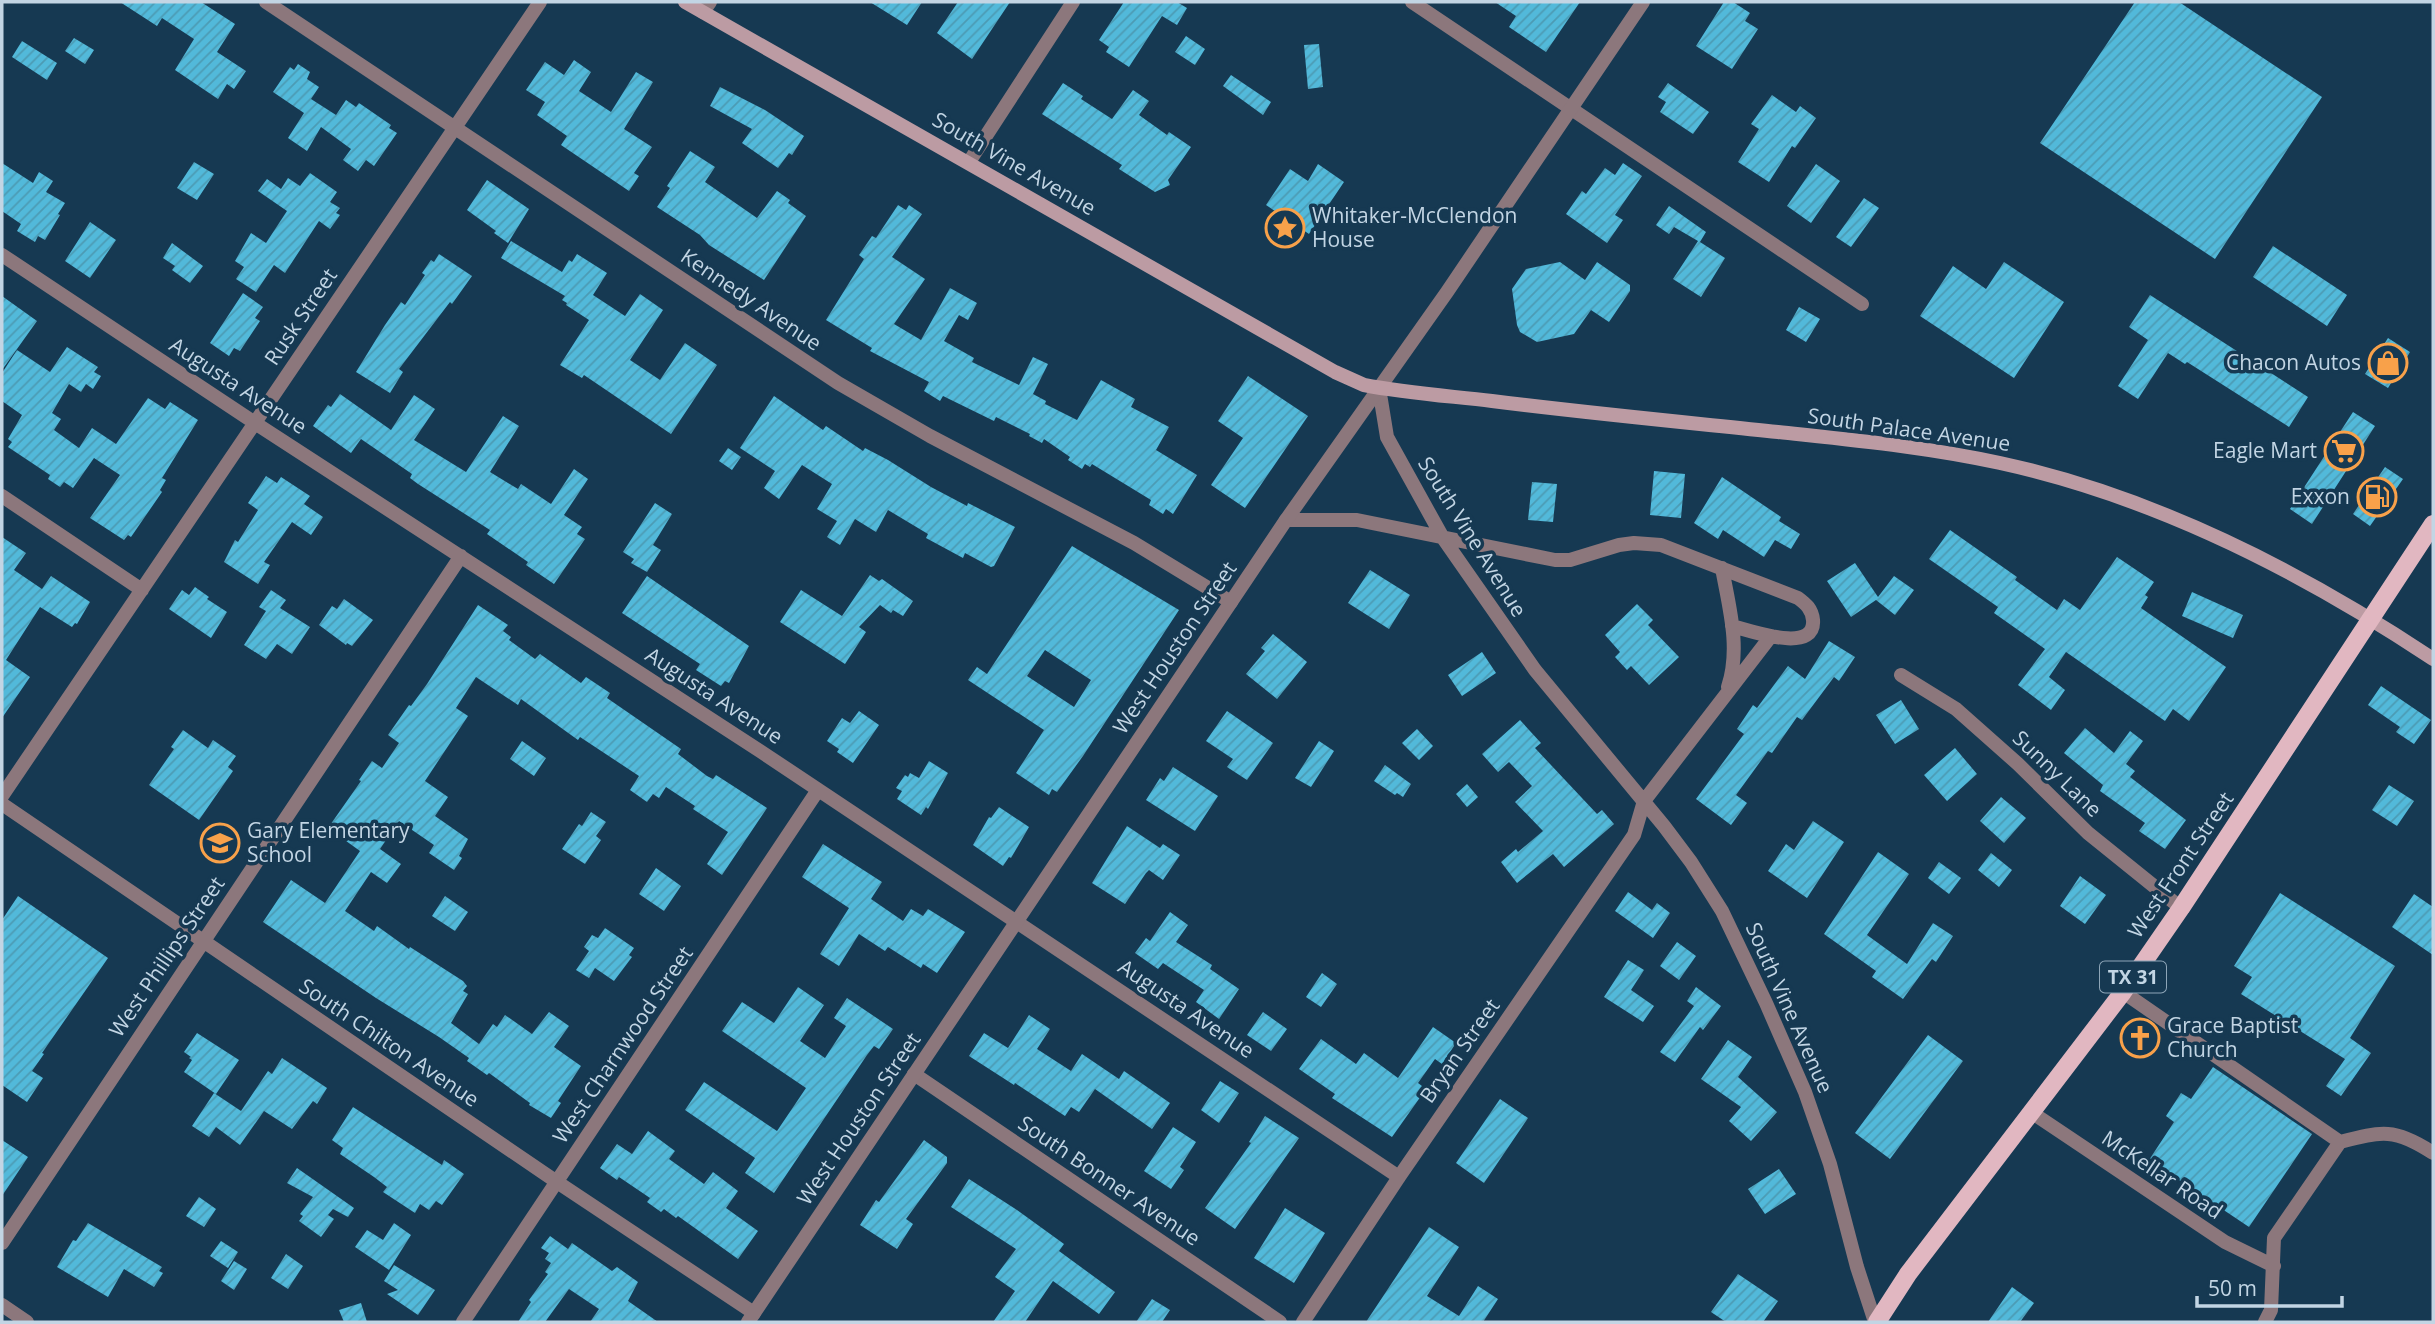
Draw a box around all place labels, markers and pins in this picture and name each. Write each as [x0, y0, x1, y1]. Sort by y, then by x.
place label: Whitaker-McClendon House [1312, 201, 1517, 253]
place icon: Whitaker-McClendon House [1264, 207, 1306, 249]
shop icon: Chacon Autos [2367, 342, 2409, 384]
place label: Chacon Autos [2226, 348, 2361, 376]
supermarket icon: Eagle Mart [2323, 430, 2365, 472]
place label: Eagle Mart [2213, 436, 2317, 464]
fuel station icon: Exxon [2356, 476, 2398, 518]
place label: Exxon [2291, 482, 2350, 510]
place label: Gary Elementary School [247, 816, 410, 868]
school or university icon: Gary Elementary School [199, 822, 241, 864]
place label: Grace Baptist Church [2167, 1011, 2298, 1063]
church icon: Grace Baptist Church [2119, 1017, 2161, 1059]

